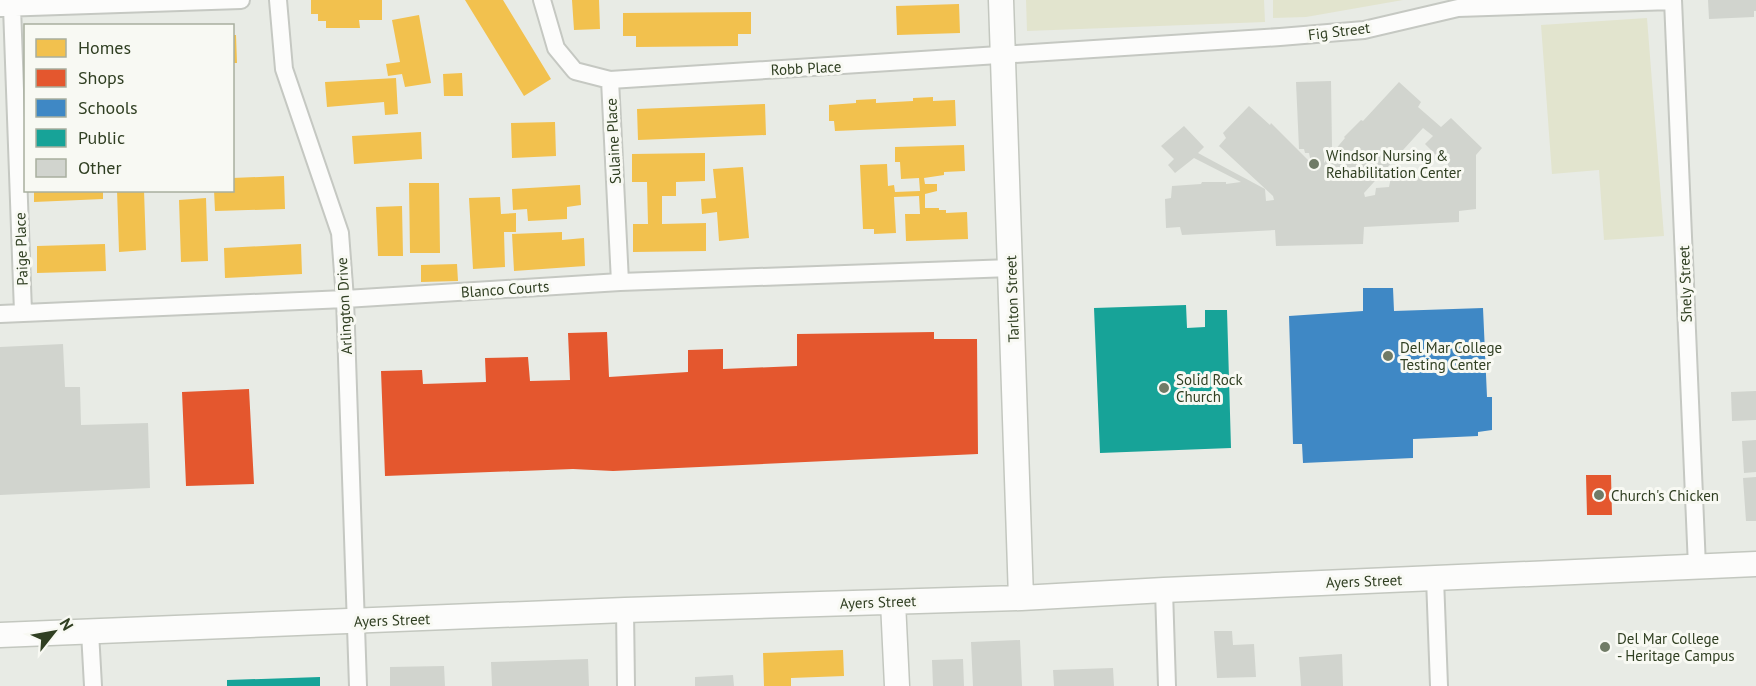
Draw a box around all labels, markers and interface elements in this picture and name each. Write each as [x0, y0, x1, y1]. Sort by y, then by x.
street label: Fig Street [1307, 18, 1371, 44]
legend [24, 24, 234, 192]
text: Homes [78, 36, 131, 59]
street label: Robb Place [770, 57, 842, 79]
text: Shops [78, 66, 124, 89]
text: Schools [78, 96, 138, 119]
street label: Sulaine Place [601, 98, 625, 184]
text: Public [78, 126, 125, 149]
place label: Windsor Nursing & Rehabilitation Center [1326, 146, 1461, 182]
text: Other [78, 156, 122, 179]
marker: Windsor Nursing & Rehabilitation Center [1307, 157, 1321, 171]
street label: Paige Place [10, 212, 32, 286]
street label: Shely Street [1674, 245, 1696, 323]
street label: Tarlton Street [1001, 255, 1023, 343]
street label: Arlington Drive [332, 257, 356, 355]
street label: Blanco Courts [460, 276, 550, 302]
place label: Del Mar College Testing Center [1400, 338, 1502, 374]
marker: Del Mar College Testing Center [1381, 349, 1395, 363]
place label: Solid Rock Church [1176, 370, 1243, 406]
marker: Solid Rock Church [1157, 381, 1171, 395]
place label: Church's Chicken [1611, 486, 1719, 505]
marker: Church's Chicken [1592, 488, 1606, 502]
street label: Ayers Street [1325, 570, 1403, 592]
street label: Ayers Street [839, 591, 917, 613]
north arrow [24, 602, 84, 662]
street label: Ayers Street [353, 609, 431, 631]
text: N [56, 615, 78, 634]
place label: Del Mar College - Heritage Campus [1617, 629, 1735, 665]
marker: Del Mar College - Heritage Campus [1598, 640, 1612, 654]

